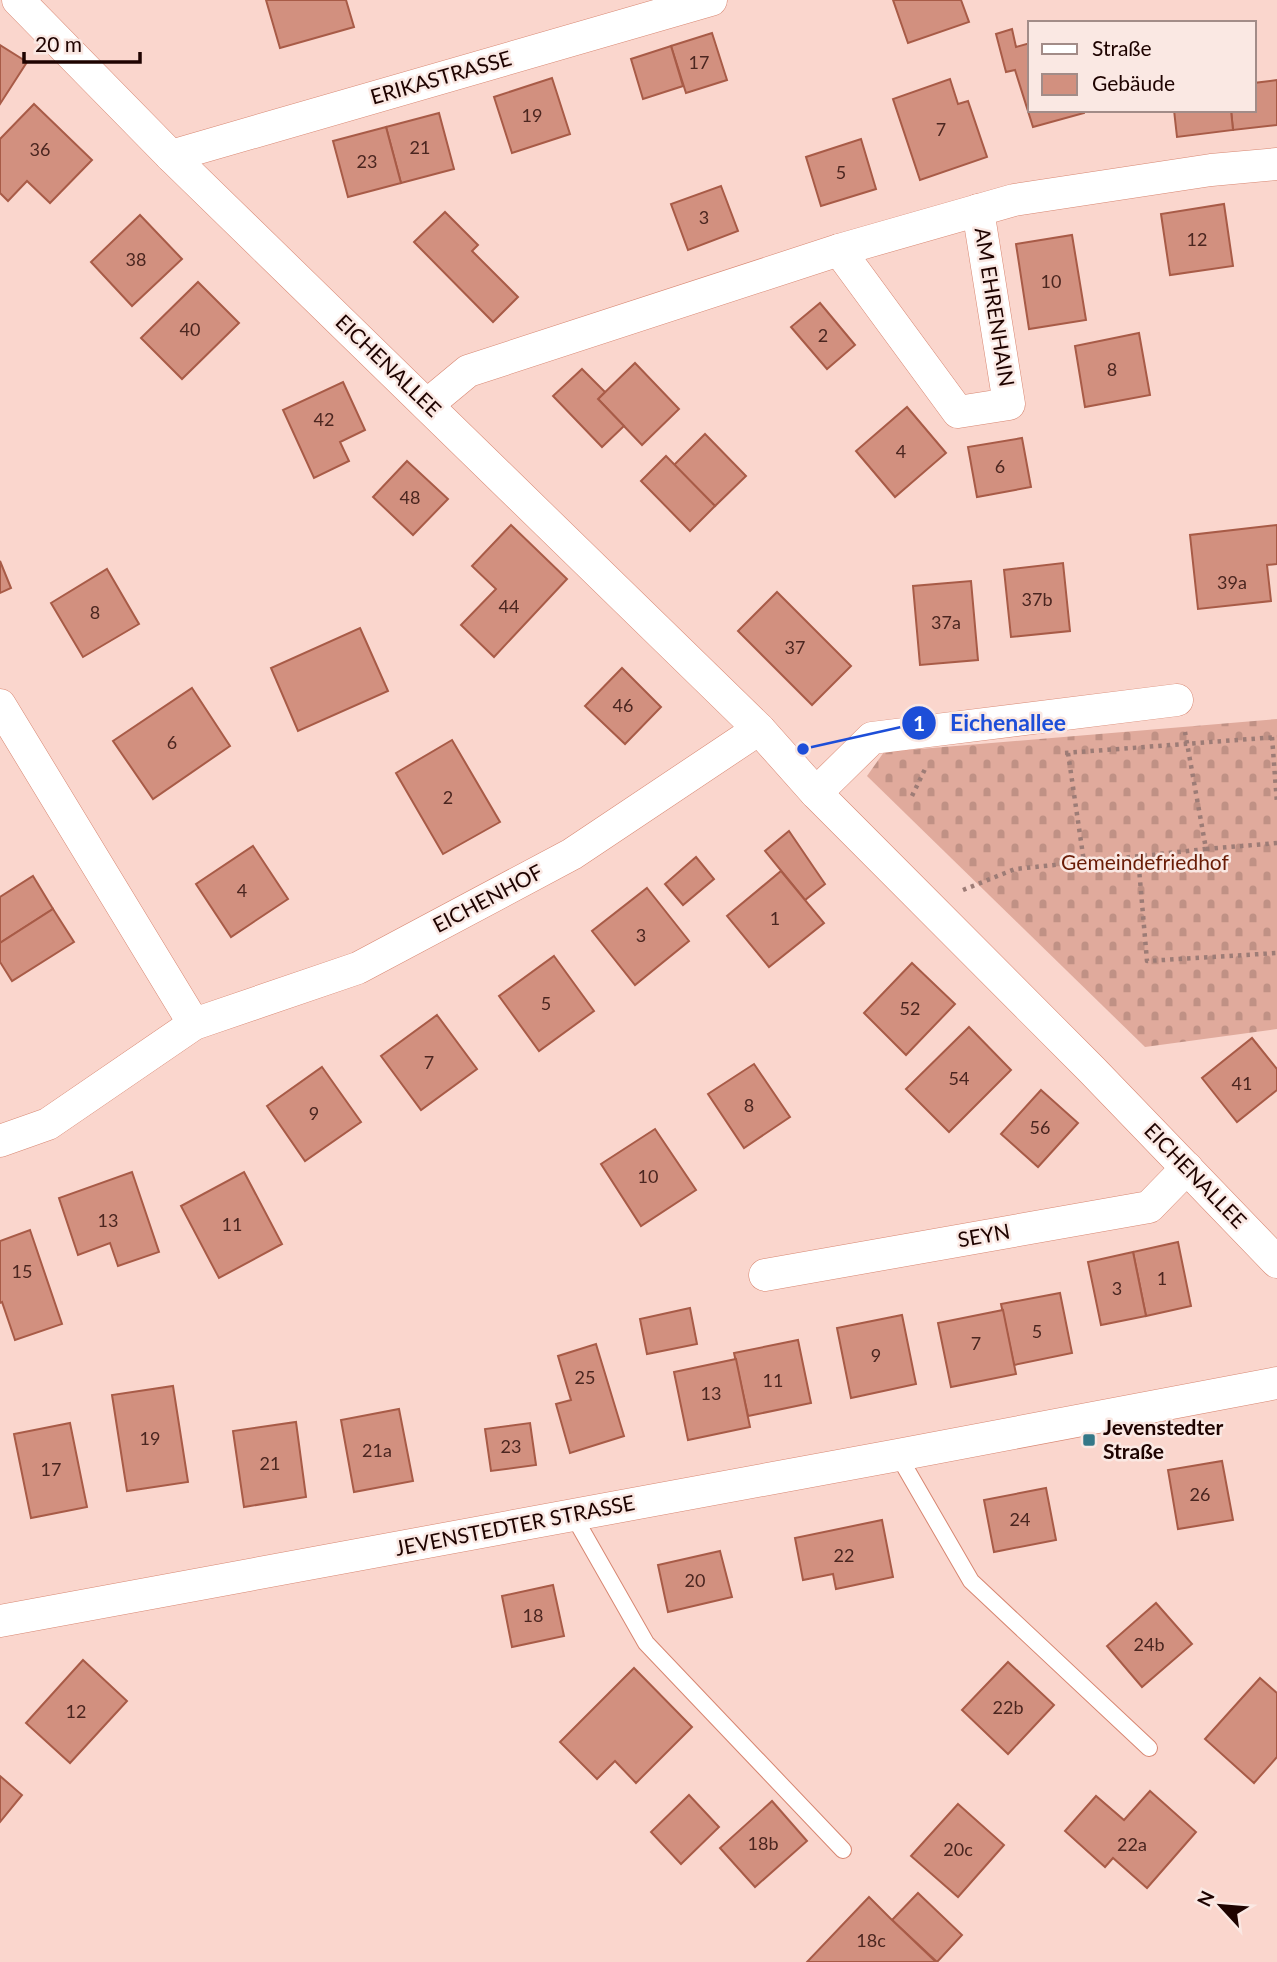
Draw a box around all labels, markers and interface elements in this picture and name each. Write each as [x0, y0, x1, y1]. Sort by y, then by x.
scale bar [24, 21, 140, 65]
legend [1028, 21, 1256, 112]
text: 20 m [35, 31, 82, 56]
text: Straße [1092, 35, 1152, 60]
street label: ERIKASTRASSE [367, 45, 514, 109]
house number: 17 [689, 51, 709, 73]
text: Gebäude [1092, 70, 1175, 95]
house number: 19 [522, 104, 542, 126]
house number: 7 [936, 118, 946, 140]
house number: 21 [410, 136, 430, 158]
house number: 36 [30, 138, 50, 160]
house number: 23 [357, 150, 377, 172]
house number: 5 [836, 161, 846, 183]
house number: 3 [699, 206, 709, 228]
street label: AM EHRENHAIN [971, 225, 1020, 388]
house number: 12 [1187, 228, 1207, 250]
house number: 38 [126, 248, 146, 270]
house number: 10 [1041, 270, 1061, 292]
street label: EICHENALLEE [331, 309, 447, 421]
house number: 40 [180, 318, 200, 340]
house number: 2 [818, 324, 828, 346]
house number: 8 [1107, 358, 1117, 380]
house number: 42 [314, 408, 334, 430]
house number: 4 [896, 440, 906, 462]
house number: 6 [995, 455, 1005, 477]
house number: 48 [400, 486, 420, 508]
house number: 39a [1217, 571, 1247, 593]
house number: 37b [1022, 588, 1052, 610]
house number: 44 [499, 595, 519, 617]
house number: 8 [90, 601, 100, 623]
house number: 37a [931, 611, 961, 633]
house number: 37 [785, 636, 805, 658]
house number: 46 [613, 694, 633, 716]
callout: Eichenallee [901, 701, 1080, 745]
text: Eichenallee [950, 708, 1066, 736]
text: 1 [913, 710, 925, 735]
house number: 6 [167, 731, 177, 753]
house number: 2 [443, 786, 453, 808]
park label: Gemeindefriedhof [1061, 849, 1230, 874]
street label: EICHENHOF [428, 858, 547, 937]
house number: 4 [237, 879, 247, 901]
house number: 1 [770, 907, 780, 929]
house number: 3 [636, 924, 646, 946]
house number: 5 [541, 992, 551, 1014]
house number: 52 [900, 997, 920, 1019]
house number: 7 [424, 1051, 434, 1073]
house number: 54 [949, 1067, 969, 1089]
house number: 41 [1232, 1072, 1252, 1094]
house number: 8 [744, 1094, 754, 1116]
house number: 9 [309, 1102, 319, 1124]
house number: 56 [1030, 1116, 1050, 1138]
street label: EICHENALLEE [1140, 1117, 1252, 1233]
house number: 10 [638, 1165, 658, 1187]
house number: 13 [98, 1209, 118, 1231]
house number: 11 [222, 1213, 242, 1235]
street label: SEYN [956, 1218, 1012, 1251]
house number: 15 [12, 1260, 32, 1282]
house number: 1 [1157, 1267, 1167, 1289]
house number: 3 [1112, 1277, 1122, 1299]
house number: 5 [1032, 1320, 1042, 1342]
house number: 7 [971, 1332, 981, 1354]
house number: 9 [871, 1344, 881, 1366]
house number: 25 [575, 1366, 595, 1388]
house number: 11 [763, 1369, 783, 1391]
house number: 13 [701, 1382, 721, 1404]
place label: Jevenstedter Straße [1103, 1414, 1223, 1463]
house number: 19 [140, 1427, 160, 1449]
marker: Jevenstedter Straße [1081, 1432, 1097, 1448]
house number: 23 [501, 1435, 521, 1457]
house number: 21a [362, 1439, 392, 1461]
house number: 21 [260, 1452, 280, 1474]
house number: 17 [41, 1458, 61, 1480]
house number: 26 [1190, 1483, 1210, 1505]
street label: JEVENSTEDTER STRASSE [393, 1489, 637, 1560]
house number: 24 [1010, 1508, 1030, 1530]
house number: 22 [834, 1544, 854, 1566]
house number: 20 [685, 1569, 705, 1591]
house number: 18 [523, 1604, 543, 1626]
house number: 24b [1134, 1633, 1164, 1655]
house number: 22b [993, 1696, 1023, 1718]
house number: 12 [66, 1700, 86, 1722]
house number: 18b [748, 1832, 778, 1854]
house number: 22a [1117, 1833, 1147, 1855]
house number: 20c [943, 1838, 973, 1860]
north arrow [1186, 1871, 1256, 1941]
text: N [1192, 1887, 1219, 1910]
house number: 18c [856, 1929, 886, 1951]

